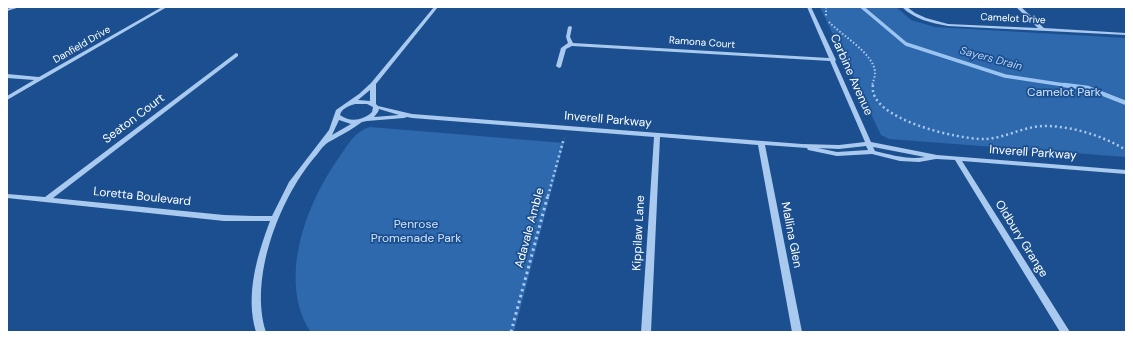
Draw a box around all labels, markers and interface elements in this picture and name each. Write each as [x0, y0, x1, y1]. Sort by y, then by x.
street label: Camelot Drive [980, 11, 1046, 27]
street label: Danfield Drive [51, 24, 113, 66]
street label: Carbine Avenue [827, 32, 875, 118]
street label: Ramona Court [668, 35, 736, 51]
water label: Sayers Drain [958, 44, 1024, 74]
park label: Camelot Park [1027, 86, 1101, 100]
street label: Seaton Court [100, 91, 168, 147]
street label: Inverell Parkway [564, 109, 652, 131]
street label: Inverell Parkway [989, 143, 1077, 163]
street label: Loretta Boulevard [93, 185, 191, 209]
street label: Adavale Amble [512, 186, 548, 270]
street label: Kippilaw Lane [630, 195, 648, 271]
street label: Oldbury Grange [991, 198, 1051, 280]
street label: Mallina Glen [778, 201, 804, 269]
park label: Penrose Promenade Park [371, 218, 461, 246]

